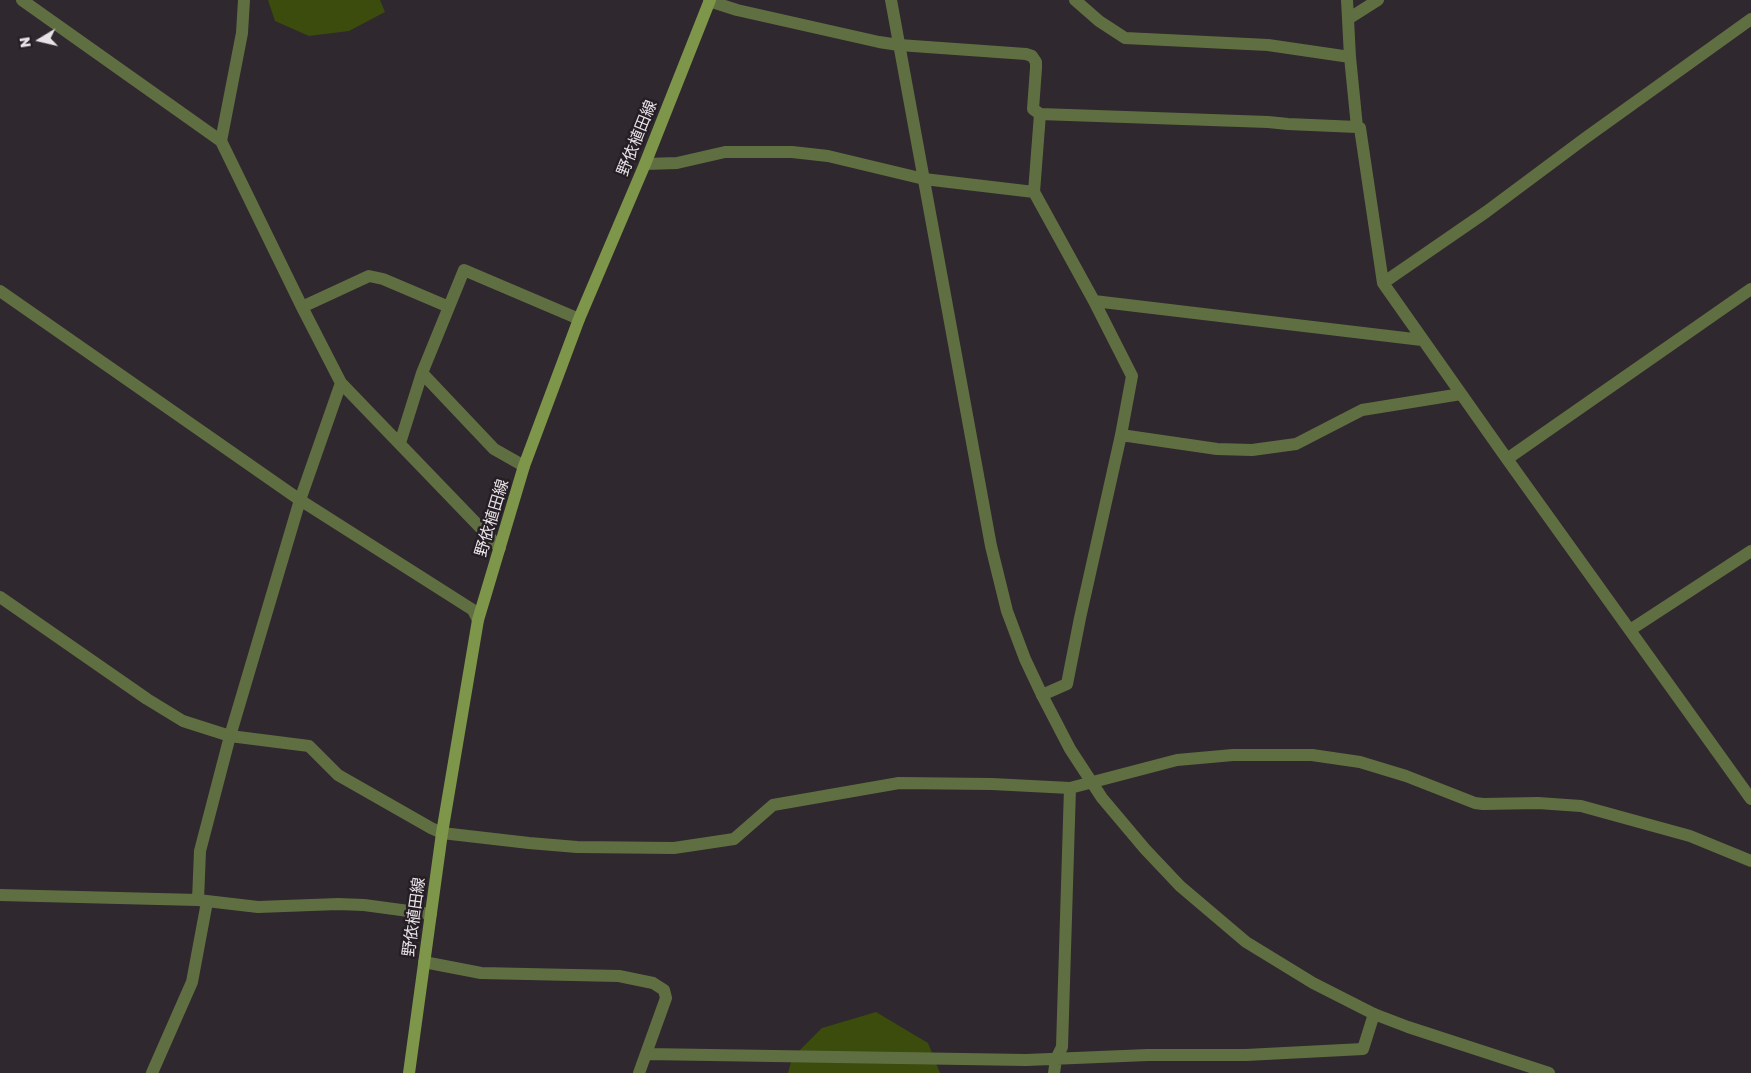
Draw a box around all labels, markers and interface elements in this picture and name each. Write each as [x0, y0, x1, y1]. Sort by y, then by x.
north arrow [15, 15, 65, 65]
text: N [15, 36, 34, 49]
street label: 野依植田線 [613, 97, 661, 179]
street label: 野依植田線 [471, 477, 513, 559]
street label: 野依植田線 [399, 876, 429, 958]

